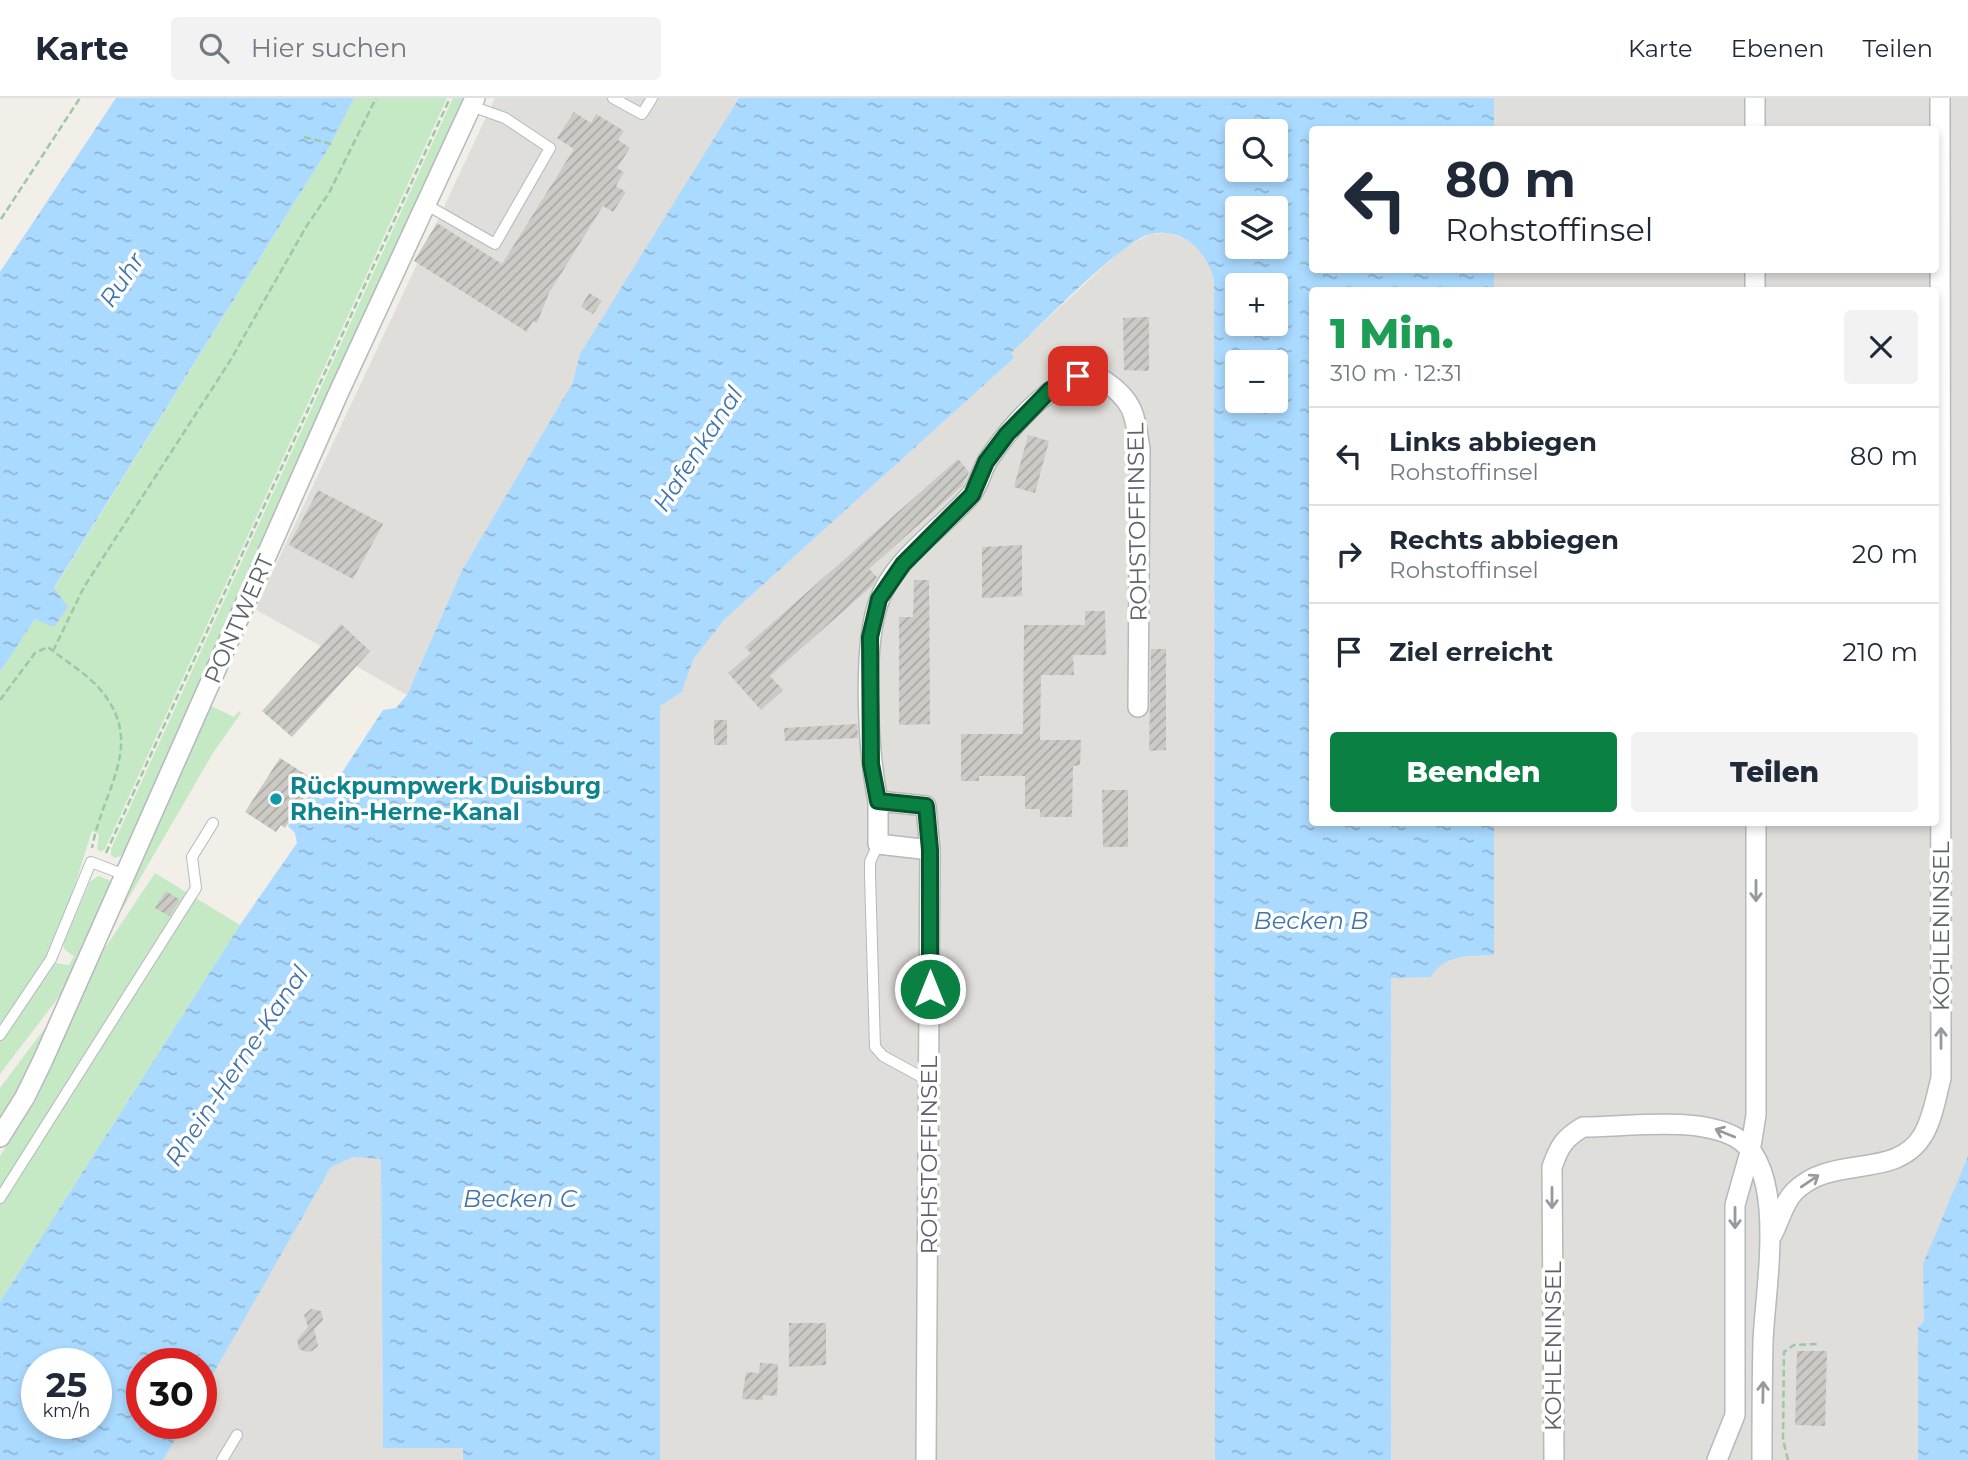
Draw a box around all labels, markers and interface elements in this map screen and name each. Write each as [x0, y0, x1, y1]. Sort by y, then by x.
search box [171, 17, 661, 80]
text: Karte [35, 28, 129, 68]
icon: search [195, 29, 233, 67]
text: Hier suchen [251, 32, 407, 64]
text: Karte [1628, 34, 1693, 63]
text: Ebenen [1731, 34, 1824, 63]
text: Teilen [1862, 34, 1933, 63]
map controls [1225, 119, 1288, 413]
button: search [1225, 119, 1288, 182]
text: 80 m [1445, 150, 1576, 209]
icon: left [1330, 154, 1421, 245]
button: layers [1225, 196, 1288, 259]
text: Rohstoffinsel [1445, 210, 1653, 249]
water label: Ruhr [93, 246, 151, 312]
button: + [1225, 273, 1288, 336]
text: 1 Min. [1330, 307, 1454, 359]
button: close [1844, 310, 1918, 384]
pin [1048, 346, 1108, 406]
button: − [1225, 350, 1288, 413]
icon: arrive [1059, 357, 1097, 395]
text: 310 m · 12:31 [1330, 359, 1462, 387]
water label: Hafenkanal [646, 380, 749, 517]
street label: ROHSTOFFINSEL [1121, 422, 1153, 622]
text: Links abbiegen [1389, 426, 1597, 458]
icon: left [1330, 437, 1368, 475]
text: 80 m [1850, 440, 1918, 472]
text: Rohstoffinsel [1389, 458, 1539, 486]
text: Rechts abbiegen [1389, 524, 1619, 556]
icon: right [1330, 535, 1368, 573]
text: 20 m [1852, 538, 1918, 570]
street label: PONTWERT [198, 550, 280, 688]
text: Rohstoffinsel [1389, 556, 1539, 584]
icon: arrive [1330, 633, 1368, 671]
text: Ziel erreicht [1389, 636, 1553, 668]
text: 210 m [1842, 636, 1918, 668]
button: Beenden [1330, 732, 1617, 812]
button: Teilen [1631, 732, 1918, 812]
place label: Rückpumpwerk Duisburg Rhein-Herne-Kanal [290, 772, 601, 826]
marker: Rückpumpwerk Duisburg Rhein-Herne-Kanal [268, 791, 284, 807]
street label: KOHLENINSEL [1927, 841, 1955, 1011]
one-way arrow [1749, 879, 1763, 902]
water label: Becken B [1254, 906, 1368, 935]
position arrow [893, 952, 967, 1026]
water label: Rhein-Herne-Kanal [159, 960, 315, 1171]
one-way arrow [1934, 1027, 1948, 1050]
street label: ROHSTOFFINSEL [915, 1055, 943, 1254]
one-way arrow [1715, 1126, 1737, 1139]
one-way arrow [1800, 1173, 1819, 1188]
water label: Becken C [463, 1184, 578, 1213]
one-way arrow [1545, 1186, 1559, 1209]
one-way arrow [1728, 1207, 1742, 1230]
street label: KOHLENINSEL [1539, 1261, 1567, 1431]
speed limit sign: 30 [126, 1348, 217, 1439]
text: 25 [46, 1363, 87, 1406]
one-way arrow [1756, 1381, 1770, 1404]
text: km/h [42, 1400, 91, 1422]

